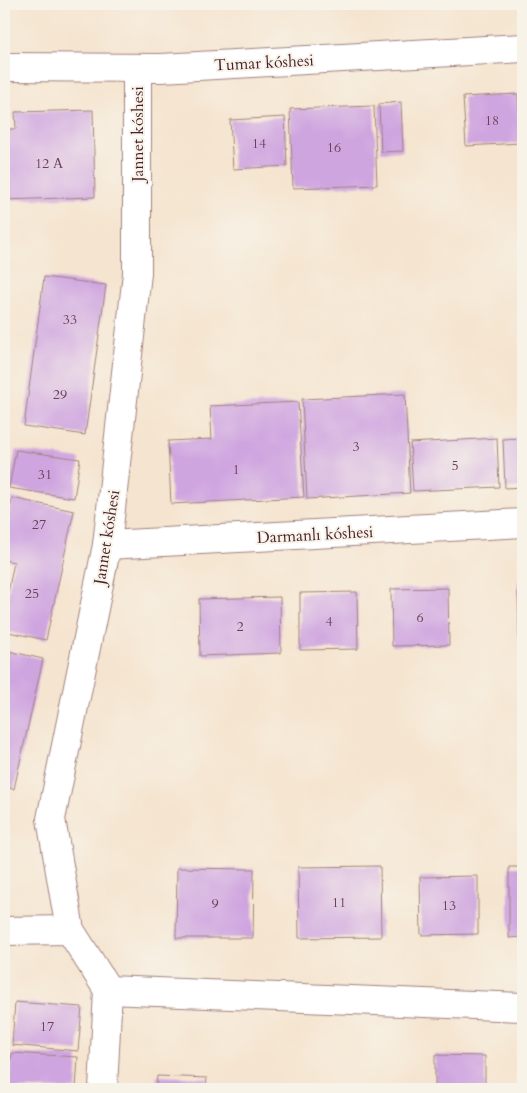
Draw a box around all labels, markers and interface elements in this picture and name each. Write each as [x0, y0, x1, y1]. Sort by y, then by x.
street label: Tumar kóshesi [214, 49, 315, 77]
street label: Jannet kóshesi [127, 86, 149, 184]
house number: 18 [485, 111, 499, 130]
house number: 14 [252, 134, 266, 153]
house number: 16 [327, 138, 341, 157]
house number: 12 А [35, 154, 64, 173]
house number: 33 [63, 310, 77, 329]
house number: 29 [53, 385, 67, 404]
house number: 3 [352, 437, 360, 456]
house number: 5 [451, 456, 459, 475]
house number: 1 [232, 460, 240, 479]
house number: 31 [38, 465, 52, 484]
street label: Jannet kóshesi [88, 488, 125, 588]
house number: 27 [32, 515, 46, 534]
street label: Darmanlı kóshesi [256, 521, 374, 549]
house number: 25 [25, 584, 39, 603]
house number: 6 [416, 608, 424, 627]
house number: 4 [325, 612, 333, 631]
house number: 2 [236, 617, 244, 636]
house number: 11 [332, 893, 346, 912]
house number: 9 [211, 894, 219, 913]
house number: 13 [442, 896, 456, 915]
house number: 17 [40, 1017, 54, 1036]

